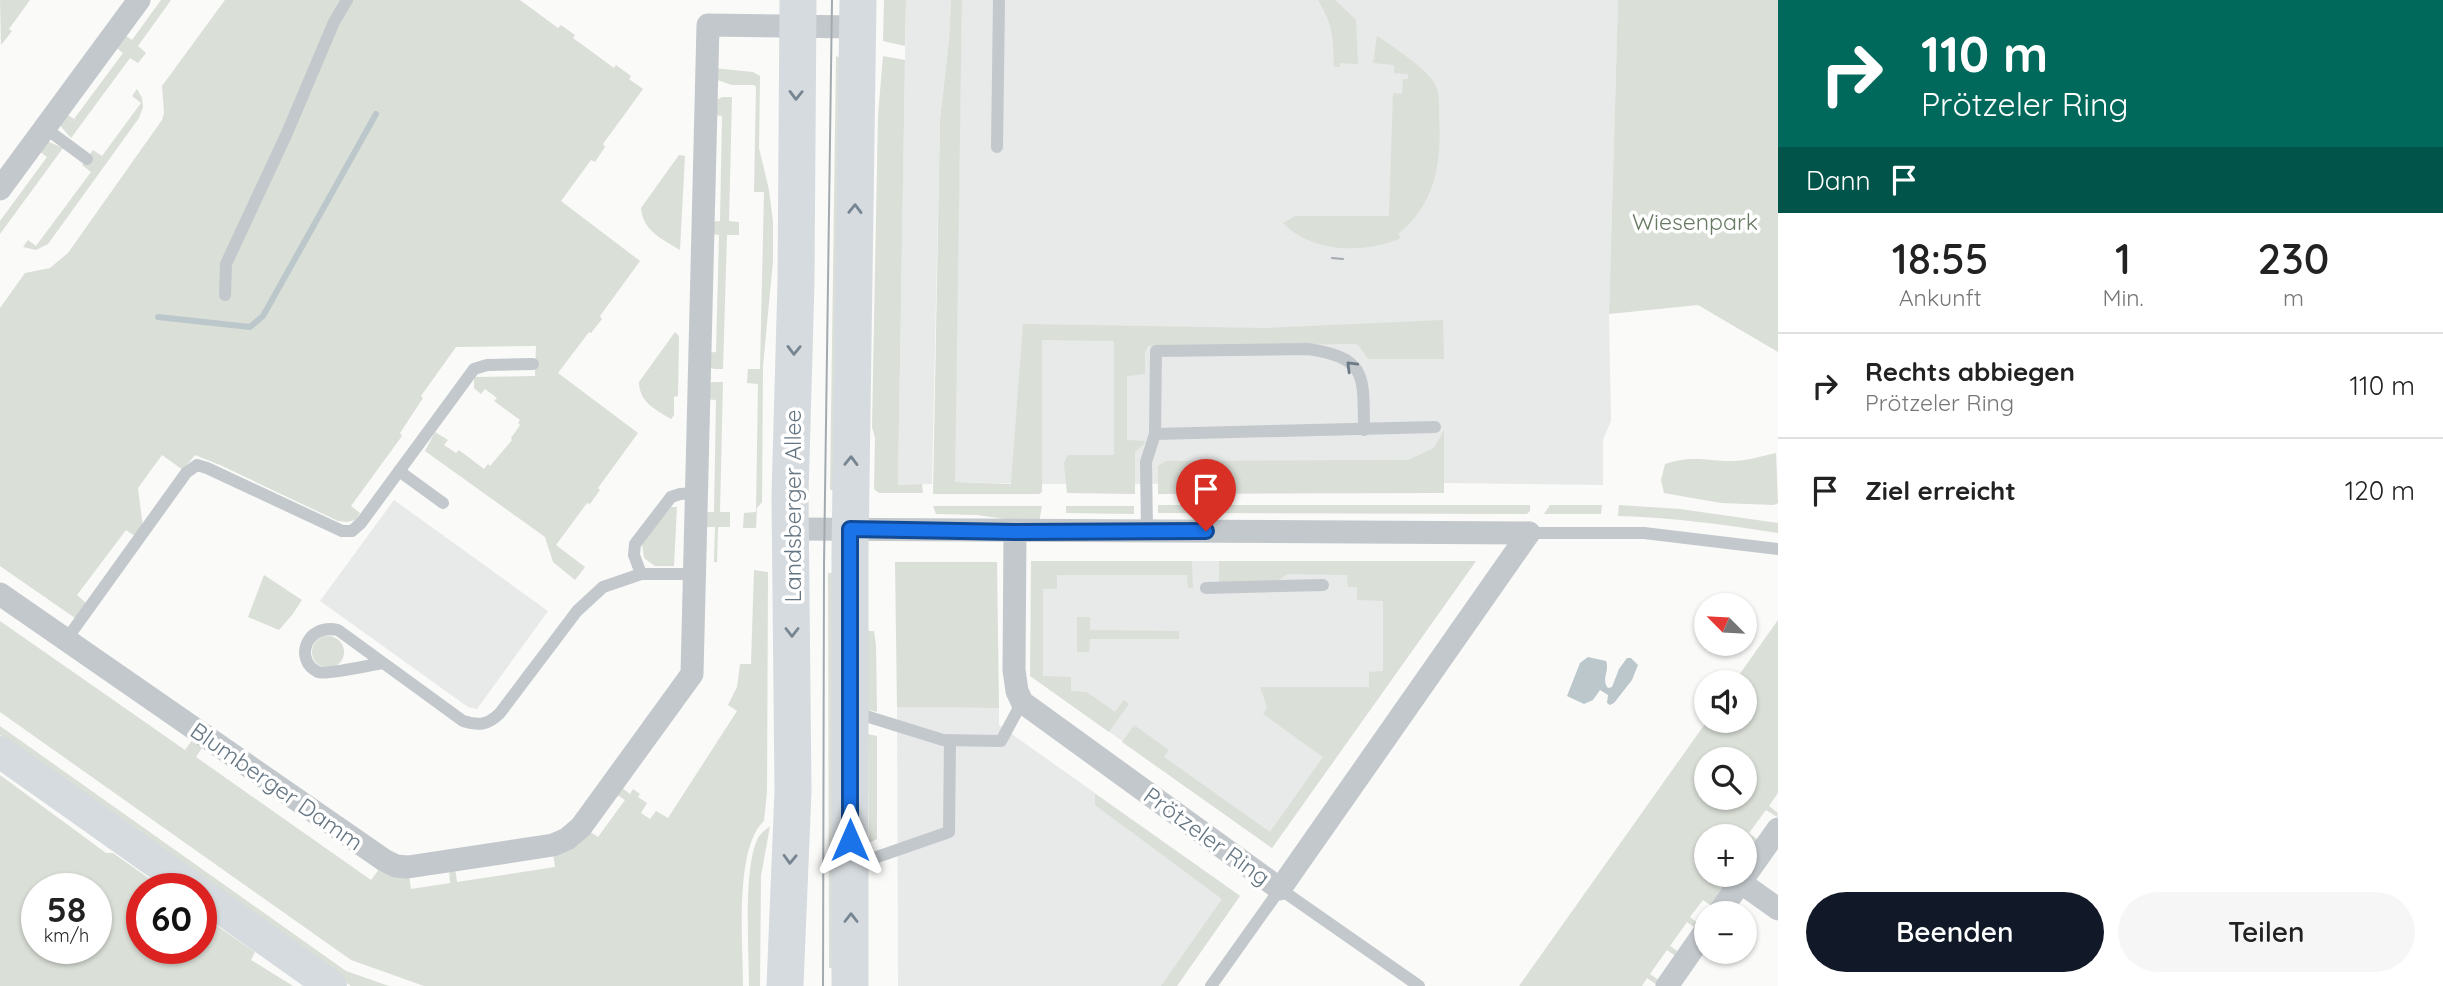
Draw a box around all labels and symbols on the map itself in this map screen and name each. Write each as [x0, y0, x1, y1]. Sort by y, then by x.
one-way arrow [789, 90, 804, 101]
one-way arrow [847, 203, 863, 213]
park label: Wiesenpark [1632, 207, 1758, 236]
one-way arrow [786, 345, 802, 356]
one-way arrow [1346, 362, 1359, 375]
street label: Landsberger Allee [778, 410, 807, 602]
one-way arrow [843, 455, 859, 466]
pin [1176, 459, 1236, 531]
north arrow [1694, 593, 1757, 656]
one-way arrow [784, 628, 800, 638]
street label: Blumberger Damm [185, 716, 369, 856]
street label: Prötzeler Ring [1138, 780, 1276, 892]
position arrow [813, 803, 887, 877]
one-way arrow [783, 854, 798, 865]
speed limit sign: 60 [126, 873, 217, 964]
one-way arrow [843, 912, 859, 923]

